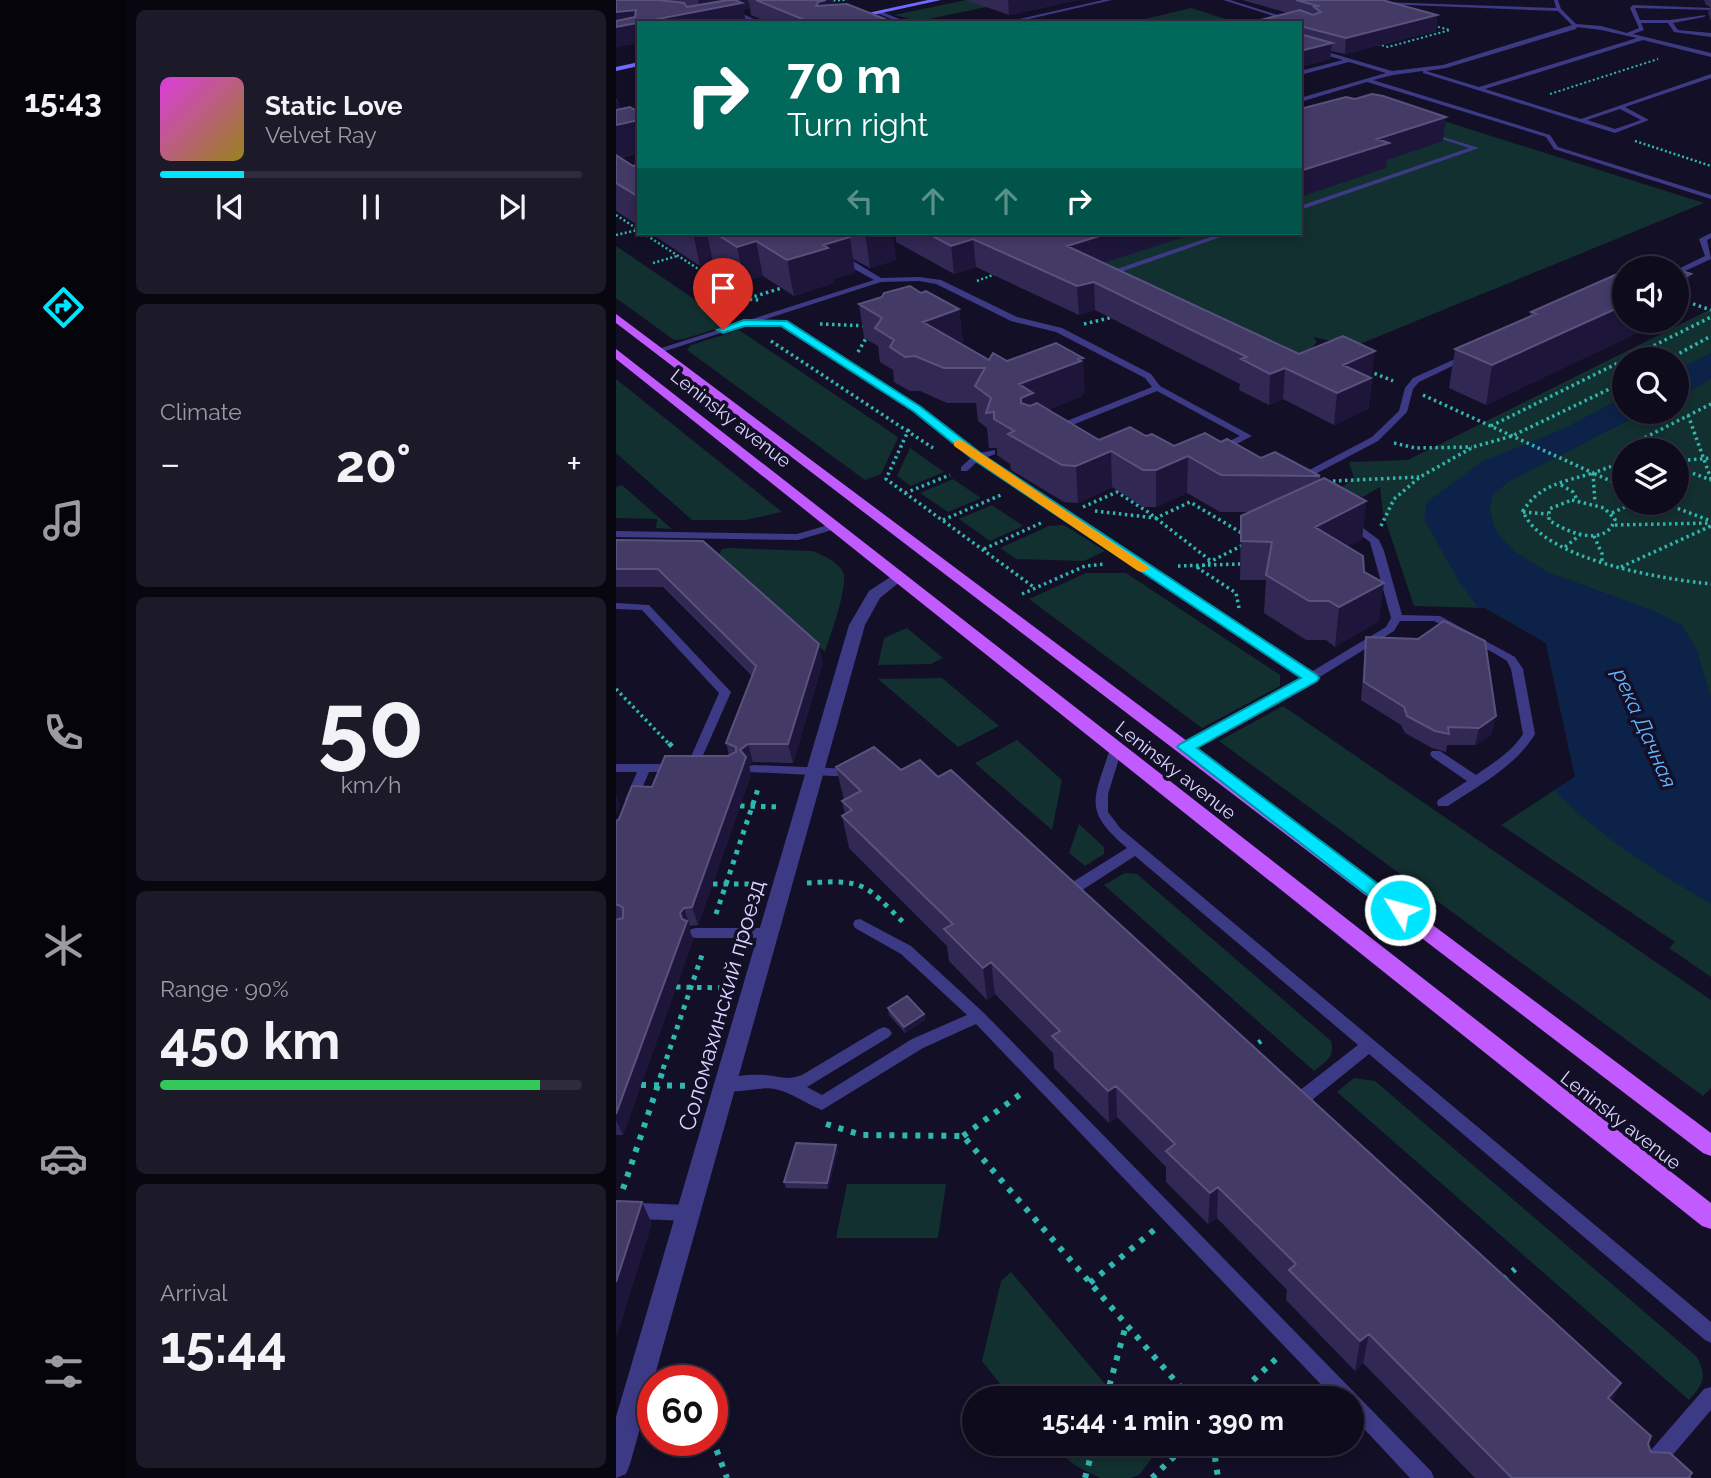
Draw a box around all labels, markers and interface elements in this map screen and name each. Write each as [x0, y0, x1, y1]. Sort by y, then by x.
text: 70 m [787, 47, 902, 104]
icon: right [672, 49, 763, 140]
text: 15:43 [24, 82, 102, 119]
text: Static Love [265, 91, 403, 121]
text: Turn right [787, 106, 928, 143]
text: Velvet Ray [265, 121, 377, 148]
icon: left [841, 182, 879, 220]
icon: ahead [914, 182, 952, 220]
icon: ahead [987, 182, 1025, 220]
icon: right [1060, 182, 1098, 220]
icon: previous [211, 188, 249, 226]
icon: pause [352, 188, 390, 226]
icon: next [493, 188, 531, 226]
map controls [1612, 256, 1689, 515]
button: sound [1612, 256, 1689, 333]
pin [693, 258, 753, 330]
icon: arrive [704, 269, 742, 307]
icon: directions [39, 283, 88, 332]
button: search [1612, 347, 1689, 424]
street label: Leninsky avenue [666, 364, 796, 472]
text: Climate [160, 398, 242, 425]
text: 20° [336, 433, 411, 494]
button: layers [1612, 438, 1689, 515]
text: − [160, 441, 180, 486]
text: + [566, 441, 582, 486]
icon: music [39, 496, 88, 545]
water label: река Дачная [1607, 664, 1682, 791]
text: 50 [318, 672, 424, 779]
icon: phone [39, 708, 88, 757]
street label: Leninsky avenue [1111, 716, 1241, 824]
text: km/h [341, 771, 401, 798]
position arrow [1363, 873, 1437, 947]
street label: Соломахинский проезд [672, 876, 770, 1134]
icon: climate [39, 921, 88, 970]
text: Range · 90% [160, 975, 289, 1002]
text: 450 km [160, 1010, 340, 1071]
street label: Leninsky avenue [1556, 1066, 1686, 1174]
icon: car [39, 1134, 88, 1183]
text: Arrival [160, 1279, 227, 1306]
text: 15:44 [160, 1314, 287, 1375]
icon: filters [39, 1347, 88, 1396]
speed limit sign: 60 [637, 1365, 728, 1456]
text: 15:44 · 1 min · 390 m [1042, 1406, 1284, 1436]

